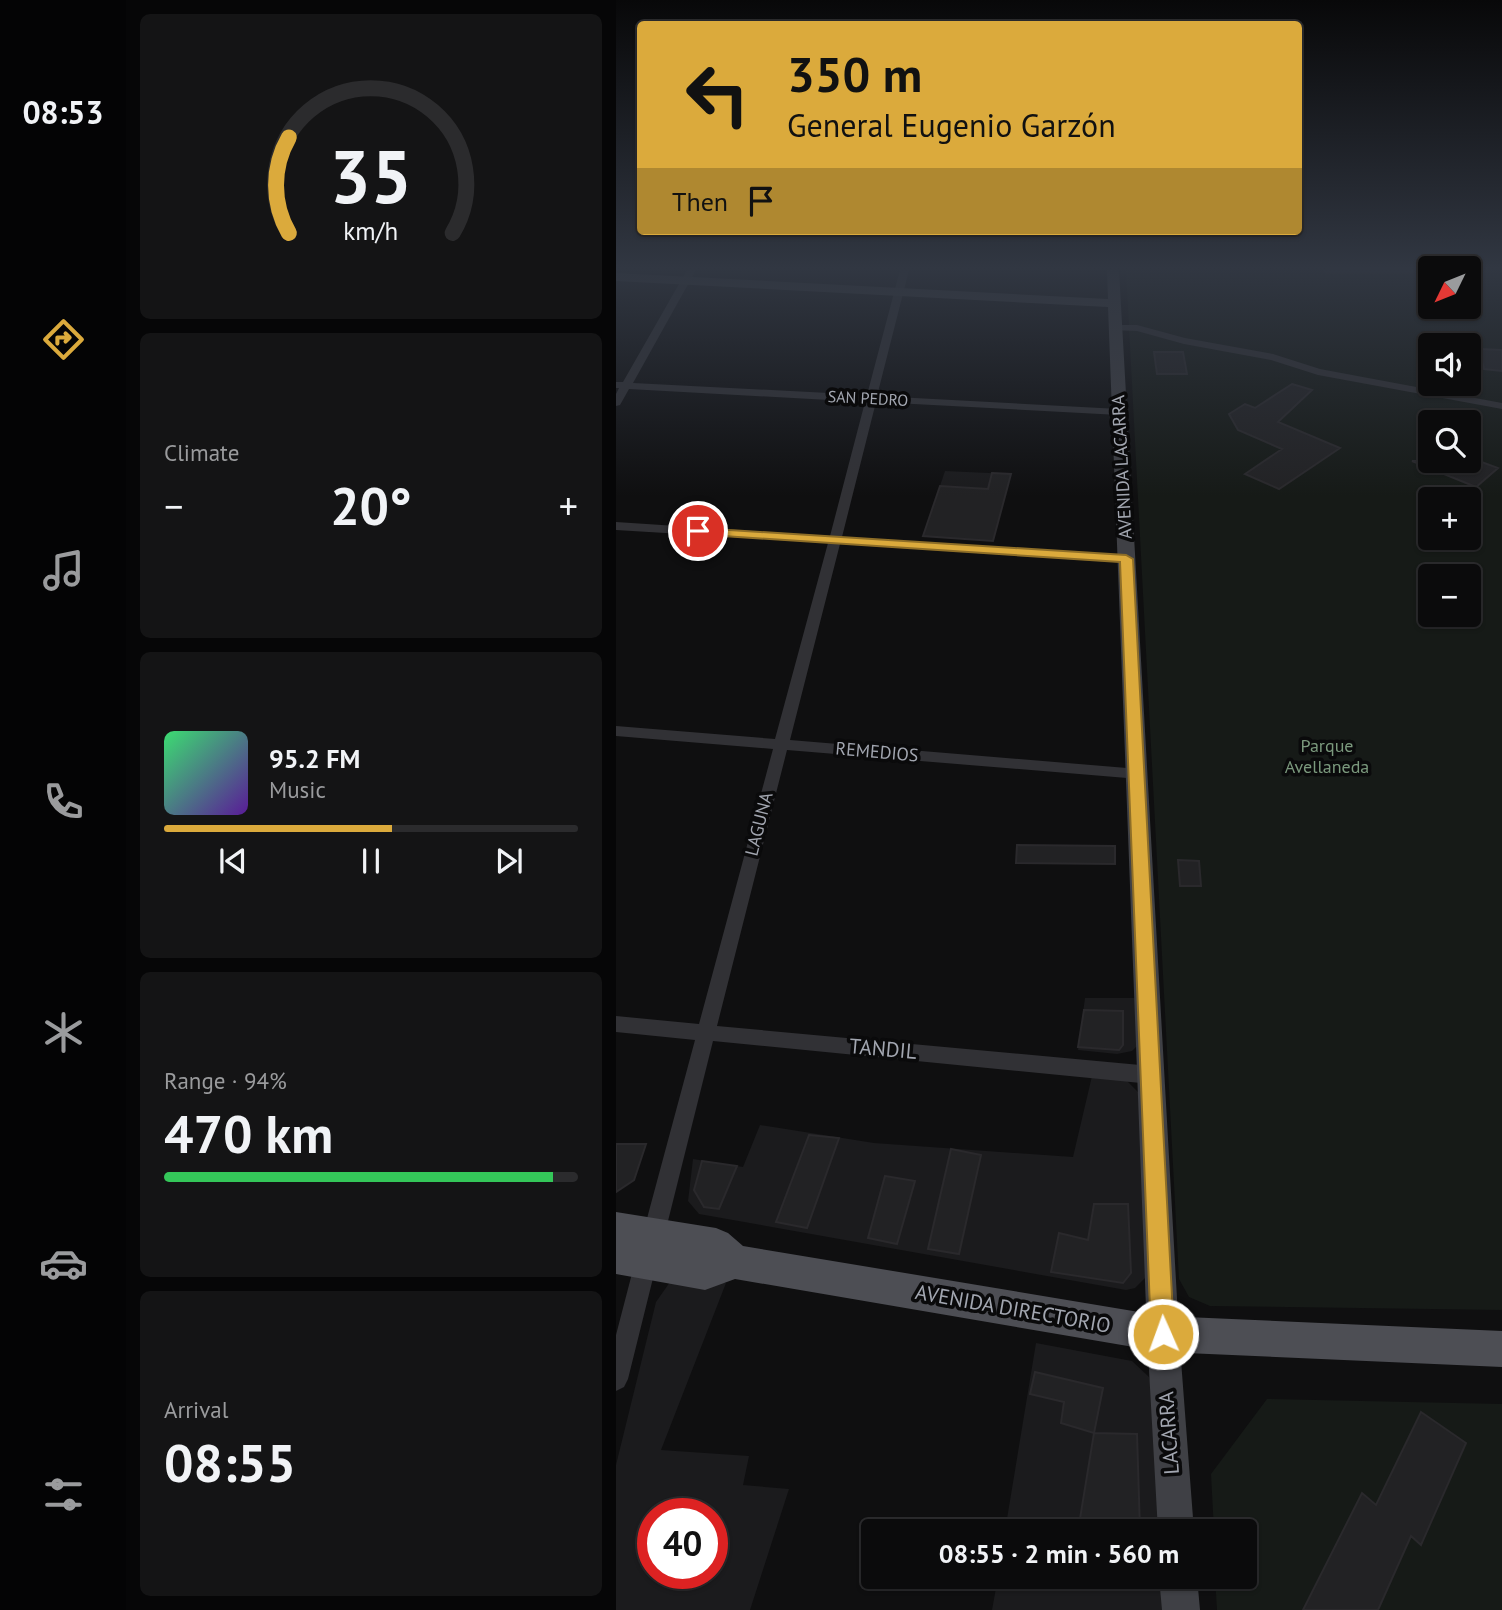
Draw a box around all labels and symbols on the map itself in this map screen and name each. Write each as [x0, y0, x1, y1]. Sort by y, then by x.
north arrow [1418, 256, 1480, 318]
street label: SAN PEDRO [827, 386, 909, 410]
street label: AVENIDA LACARRA [1106, 394, 1137, 540]
pin [668, 501, 728, 561]
park label: Parque Avellaneda [1285, 734, 1369, 778]
street label: REMEDIOS [835, 736, 919, 767]
street label: LAGUNA [740, 789, 778, 858]
street label: TANDIL [848, 1032, 918, 1065]
street label: AVENIDA DIRECTORIO [913, 1278, 1113, 1339]
position arrow [1126, 1297, 1200, 1371]
street label: LACARRA [1152, 1390, 1185, 1475]
speed limit sign: 40 [637, 1498, 728, 1589]

